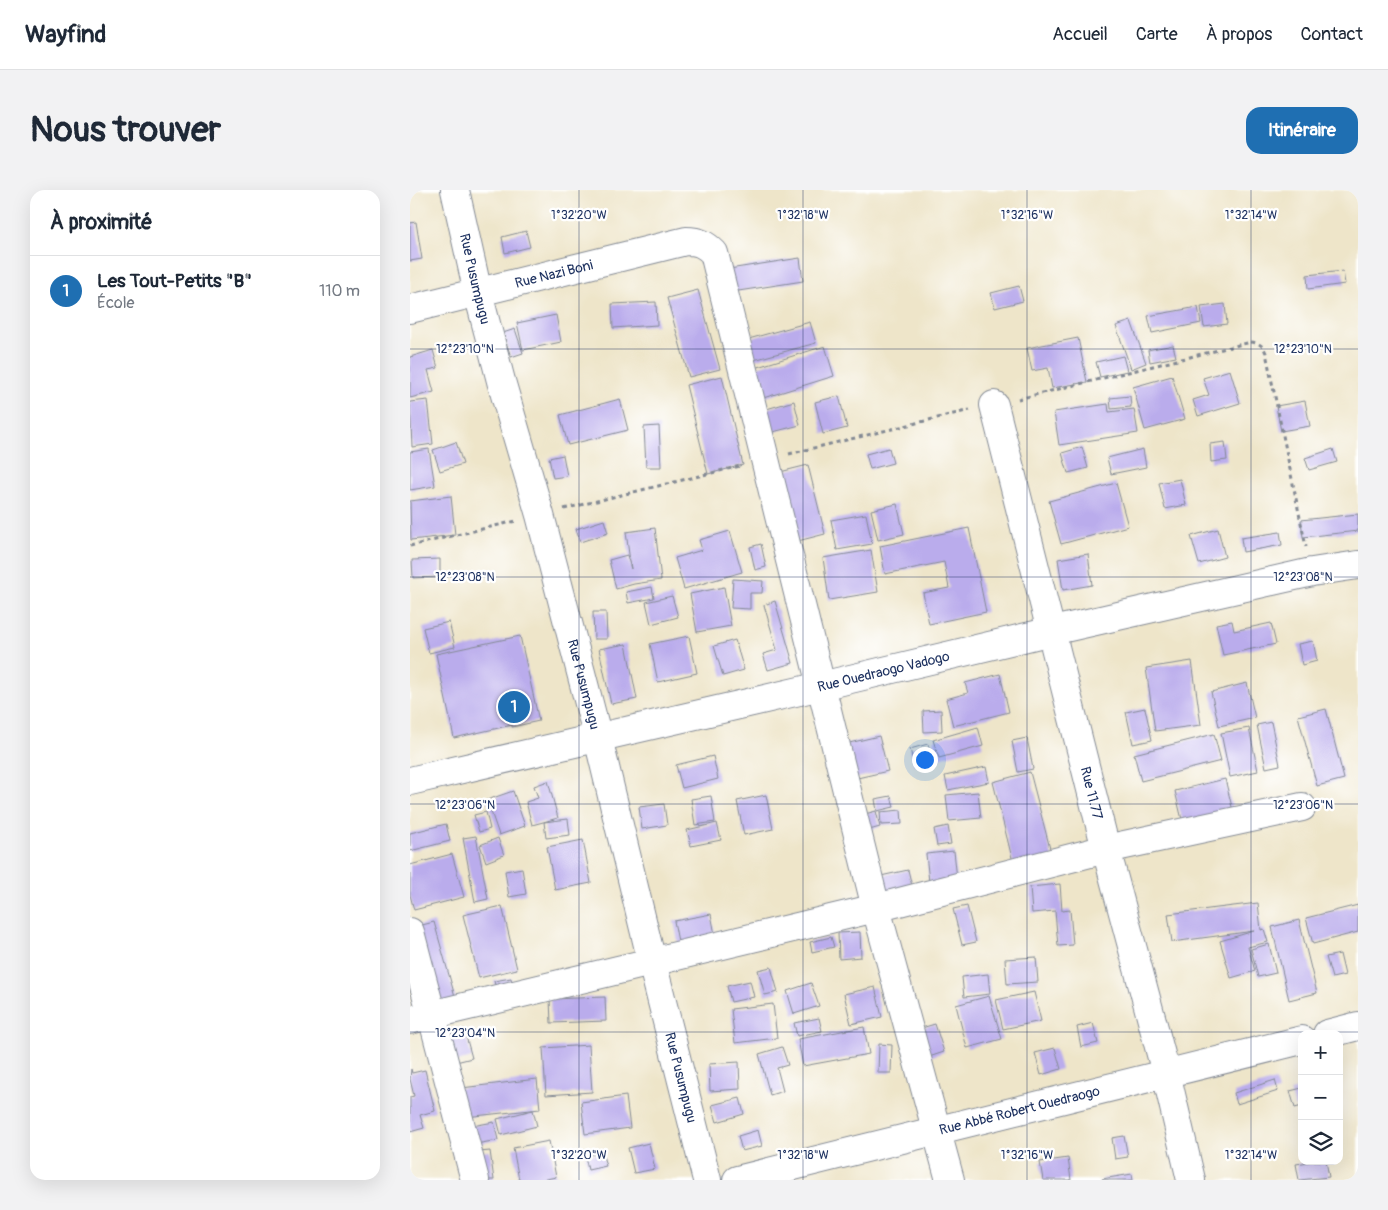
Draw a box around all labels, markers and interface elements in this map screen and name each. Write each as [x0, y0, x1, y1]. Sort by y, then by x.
text: Wayfind [25, 20, 106, 49]
text: Accueil [1052, 23, 1108, 46]
text: Carte [1136, 23, 1178, 46]
text: À propos [1206, 23, 1272, 46]
text: Contact [1300, 23, 1363, 46]
button: Itinéraire [1246, 107, 1358, 154]
text: Nous trouver [30, 108, 221, 152]
text: 1°32'20"W [551, 208, 607, 223]
text: 1°32'18"W [777, 208, 829, 223]
text: 1°32'16"W [1001, 208, 1053, 223]
text: 1°32'14"W [1225, 208, 1277, 223]
text: À proximité [50, 209, 153, 236]
street label: Rue Pusumpugu [456, 232, 494, 326]
street label: Rue Nazi Boni [513, 256, 595, 291]
text: Les Tout-Petits "B" [97, 269, 252, 293]
text: 1 [63, 281, 69, 301]
text: 110 m [319, 281, 360, 301]
text: École [97, 293, 134, 313]
text: 12°23'10"N [436, 342, 494, 357]
text: 12°23'10"N [1274, 342, 1332, 357]
text: 12°23'08"N [435, 570, 495, 585]
text: 12°23'08"N [1273, 570, 1333, 585]
street label: Rue Pusumpugu [564, 637, 604, 731]
street label: Rue Ouedraogo Vadogo [816, 647, 952, 695]
pin: 1 [498, 688, 530, 726]
your location [912, 747, 938, 773]
street label: Rue 11.77 [1077, 765, 1107, 822]
text: 12°23'06"N [435, 798, 495, 813]
text: 12°23'06"N [1273, 798, 1333, 813]
text: 12°23'04"N [435, 1026, 495, 1041]
street label: Rue Pusumpugu [662, 1030, 701, 1125]
map controls [1298, 1030, 1343, 1165]
button: + [1298, 1030, 1343, 1075]
button: − [1298, 1075, 1343, 1120]
street label: Rue Abbé Robert Ouedraogo [937, 1082, 1102, 1138]
button: layers [1298, 1120, 1343, 1165]
text: 1°32'20"W [551, 1148, 607, 1163]
text: 1°32'18"W [777, 1148, 829, 1163]
text: 1°32'16"W [1001, 1148, 1053, 1163]
text: 1°32'14"W [1225, 1148, 1277, 1163]

